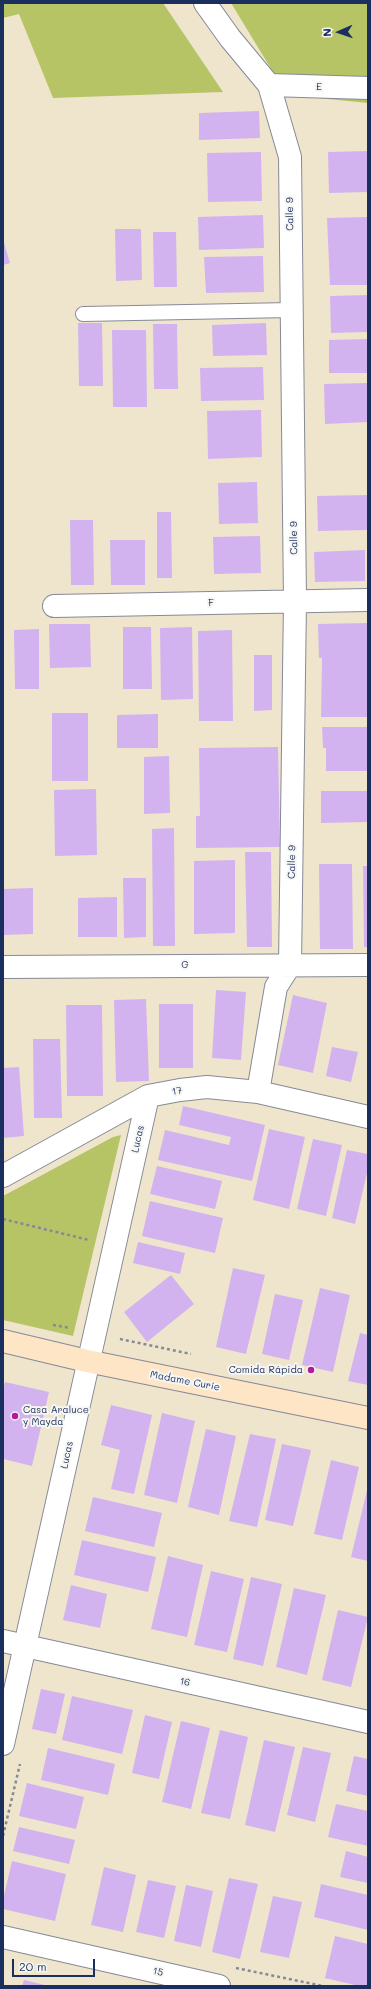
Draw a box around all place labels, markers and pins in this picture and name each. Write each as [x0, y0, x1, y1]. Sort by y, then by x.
place label: Comida Rápida [229, 1364, 303, 1376]
marker: Comida Rápida [306, 1365, 316, 1375]
place label: Casa Araluce y Mayda [23, 1404, 89, 1428]
marker: Casa Araluce y Mayda [10, 1411, 20, 1421]

